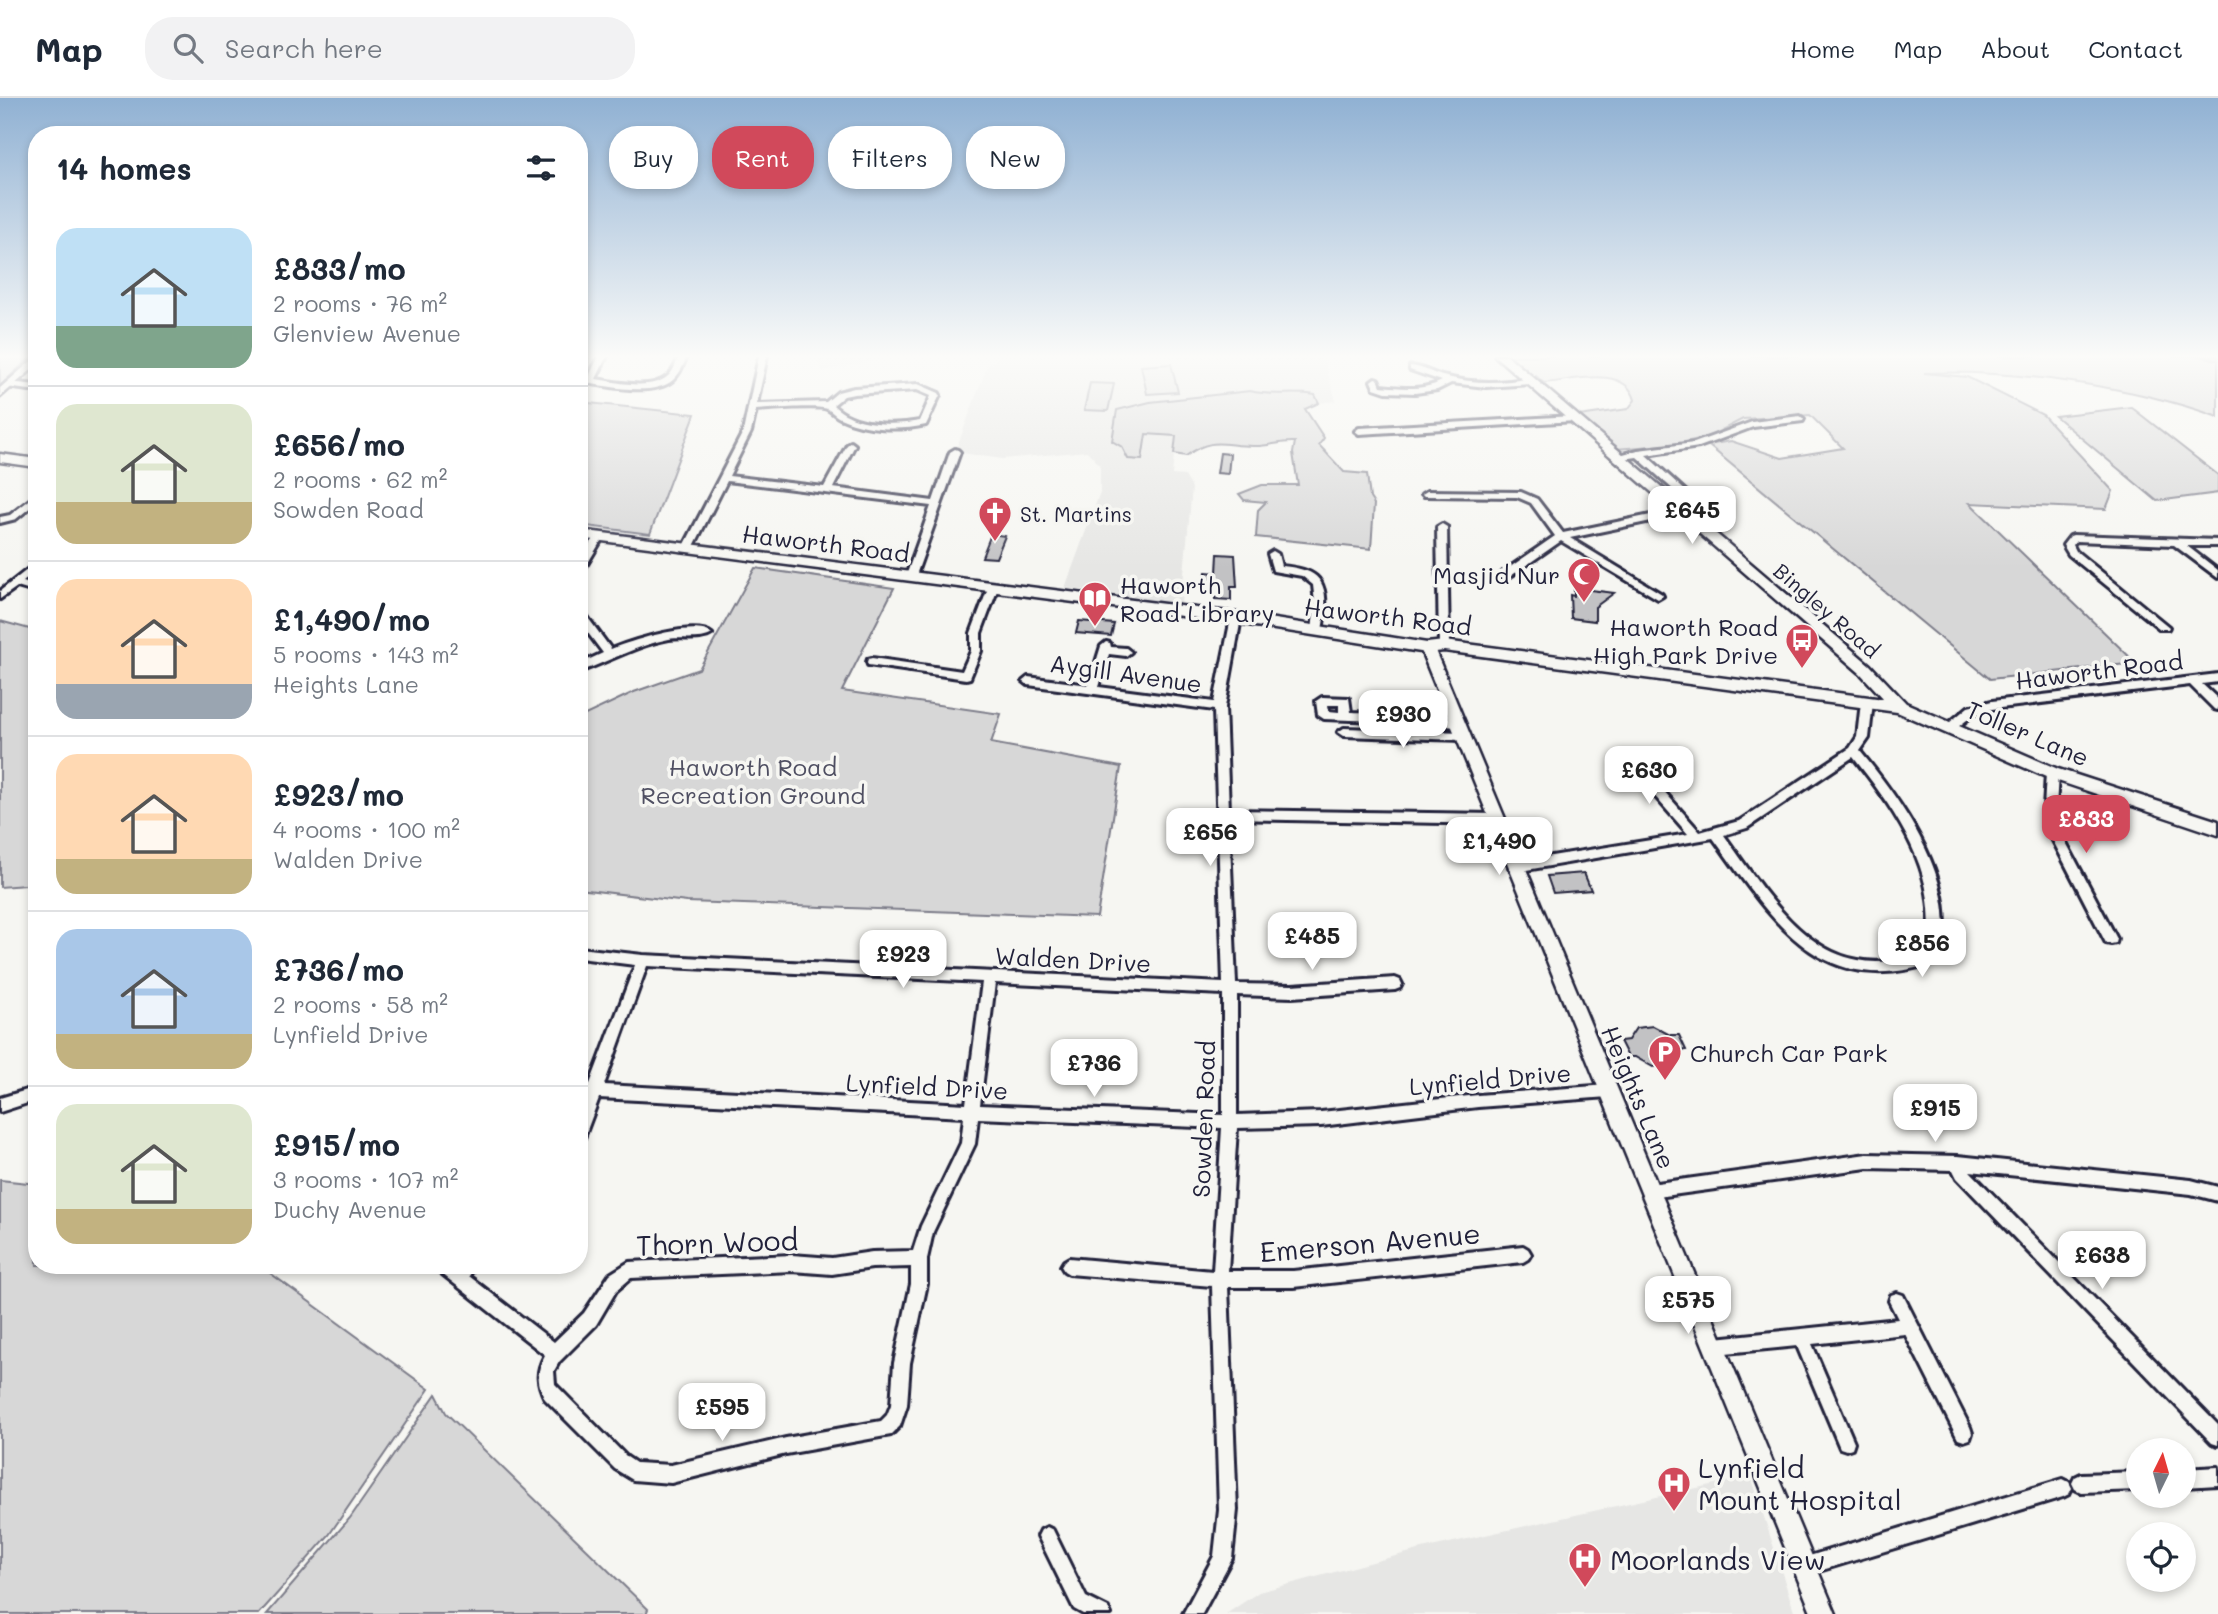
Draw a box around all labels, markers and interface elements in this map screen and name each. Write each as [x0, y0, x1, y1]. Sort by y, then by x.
search box [145, 17, 635, 80]
text: Map [35, 27, 103, 70]
icon: search [169, 29, 207, 67]
text: Search here [225, 31, 383, 65]
text: Home [1790, 33, 1855, 64]
text: Map [1893, 33, 1942, 64]
text: About [1980, 33, 2050, 64]
text: Contact [2088, 33, 2183, 64]
chip: Buy [609, 126, 698, 189]
chip: Rent [712, 126, 814, 189]
chip: Filters [828, 126, 952, 189]
chip: New [966, 126, 1065, 189]
text: 14 homes [56, 148, 192, 188]
icon: filters [522, 149, 560, 187]
text: £833/mo [273, 248, 406, 288]
icon: home [112, 256, 196, 340]
text: 2 rooms · 76 m² [273, 288, 447, 318]
text: Glenview Avenue [273, 318, 461, 348]
text: £656/mo [273, 424, 405, 464]
icon: home [112, 432, 196, 516]
text: 2 rooms · 62 m² [273, 464, 447, 494]
pin: £645 [1651, 486, 1733, 546]
text: Sowden Road [273, 494, 424, 524]
church icon: St. Martins [976, 494, 1014, 543]
text: £645 [1664, 494, 1720, 524]
place label: St. Martins [1020, 500, 1132, 527]
street label: Haworth Road [740, 517, 912, 569]
mosque icon: Masjid Nur [1565, 555, 1603, 604]
street label: Bingley Road [1769, 557, 1885, 663]
place label: Masjid Nur [1433, 559, 1560, 590]
place label: Haworth Road Library [1120, 569, 1274, 628]
library icon: Haworth Road Library [1076, 579, 1114, 628]
street label: Haworth Road [1302, 590, 1474, 642]
text: £1,490/mo [273, 599, 430, 639]
icon: home [112, 607, 196, 691]
place label: Haworth Road High Park Drive [1593, 611, 1778, 670]
bus stop icon: Haworth Road High Park Drive [1783, 621, 1821, 670]
text: 5 rooms · 143 m² [273, 639, 459, 669]
street label: Haworth Road [2013, 644, 2185, 696]
street label: Aygill Avenue [1048, 647, 1204, 699]
text: Heights Lane [273, 669, 419, 699]
pin: £930 [1362, 690, 1444, 750]
street label: Toller Lane [1962, 693, 2094, 773]
text: £930 [1375, 698, 1431, 728]
pin: £630 [1608, 746, 1690, 806]
park label: Haworth Road Recreation Ground [640, 751, 866, 810]
text: £630 [1621, 754, 1677, 784]
text: £923/mo [273, 774, 404, 814]
icon: home [112, 782, 196, 866]
pin: £833 [2045, 796, 2127, 855]
text: £833 [2058, 803, 2114, 833]
pin: £656 [1169, 808, 1251, 868]
text: 4 rooms · 100 m² [273, 814, 460, 844]
text: £656 [1182, 816, 1238, 846]
pin: £1,490 [1442, 818, 1556, 877]
text: £1,490 [1462, 825, 1536, 855]
text: Walden Drive [273, 844, 423, 874]
pin: £485 [1271, 912, 1353, 972]
text: £485 [1284, 920, 1340, 950]
pin: £856 [1881, 920, 1963, 979]
text: £856 [1894, 927, 1950, 957]
pin: £923 [862, 930, 944, 990]
text: £923 [876, 938, 930, 968]
street label: Walden Drive [994, 939, 1152, 979]
text: £736/mo [273, 949, 404, 989]
icon: home [112, 957, 196, 1041]
text: 2 rooms · 58 m² [273, 989, 448, 1019]
text: Lynfield Drive [273, 1019, 429, 1049]
street label: Heights Lane [1595, 1021, 1683, 1173]
parking icon: Church Car Park [1646, 1033, 1684, 1082]
place label: Church Car Park [1690, 1037, 1887, 1068]
pin: £736 [1053, 1040, 1135, 1099]
street label: Sowden Road [1185, 1040, 1221, 1198]
text: £736 [1067, 1047, 1121, 1077]
street label: Lynfield Drive [1408, 1056, 1572, 1102]
street label: Lynfield Drive [845, 1066, 1009, 1106]
pin: £915 [1894, 1084, 1976, 1144]
text: £915 [1909, 1092, 1961, 1122]
text: £915/mo [273, 1124, 400, 1164]
icon: home [112, 1132, 196, 1216]
text: 3 rooms · 107 m² [273, 1164, 459, 1194]
text: Duchy Avenue [273, 1194, 427, 1224]
street label: Emerson Avenue [1258, 1214, 1482, 1270]
street label: Thorn Wood [635, 1221, 799, 1263]
pin: £638 [2061, 1232, 2143, 1291]
text: £638 [2074, 1239, 2130, 1269]
pin: £575 [1647, 1276, 1729, 1336]
text: £575 [1661, 1284, 1715, 1314]
pin: £595 [681, 1384, 763, 1443]
text: £595 [695, 1391, 750, 1421]
north arrow [2126, 1438, 2196, 1508]
map controls [2126, 1438, 2196, 1592]
place label: Lynfield Mount Hospital [1698, 1449, 1902, 1517]
hospital icon: Lynfield Mount Hospital [1655, 1464, 1693, 1513]
button: locate [2126, 1522, 2196, 1592]
hospital icon: Moorlands View [1566, 1540, 1604, 1589]
place label: Moorlands View [1610, 1541, 1826, 1577]

